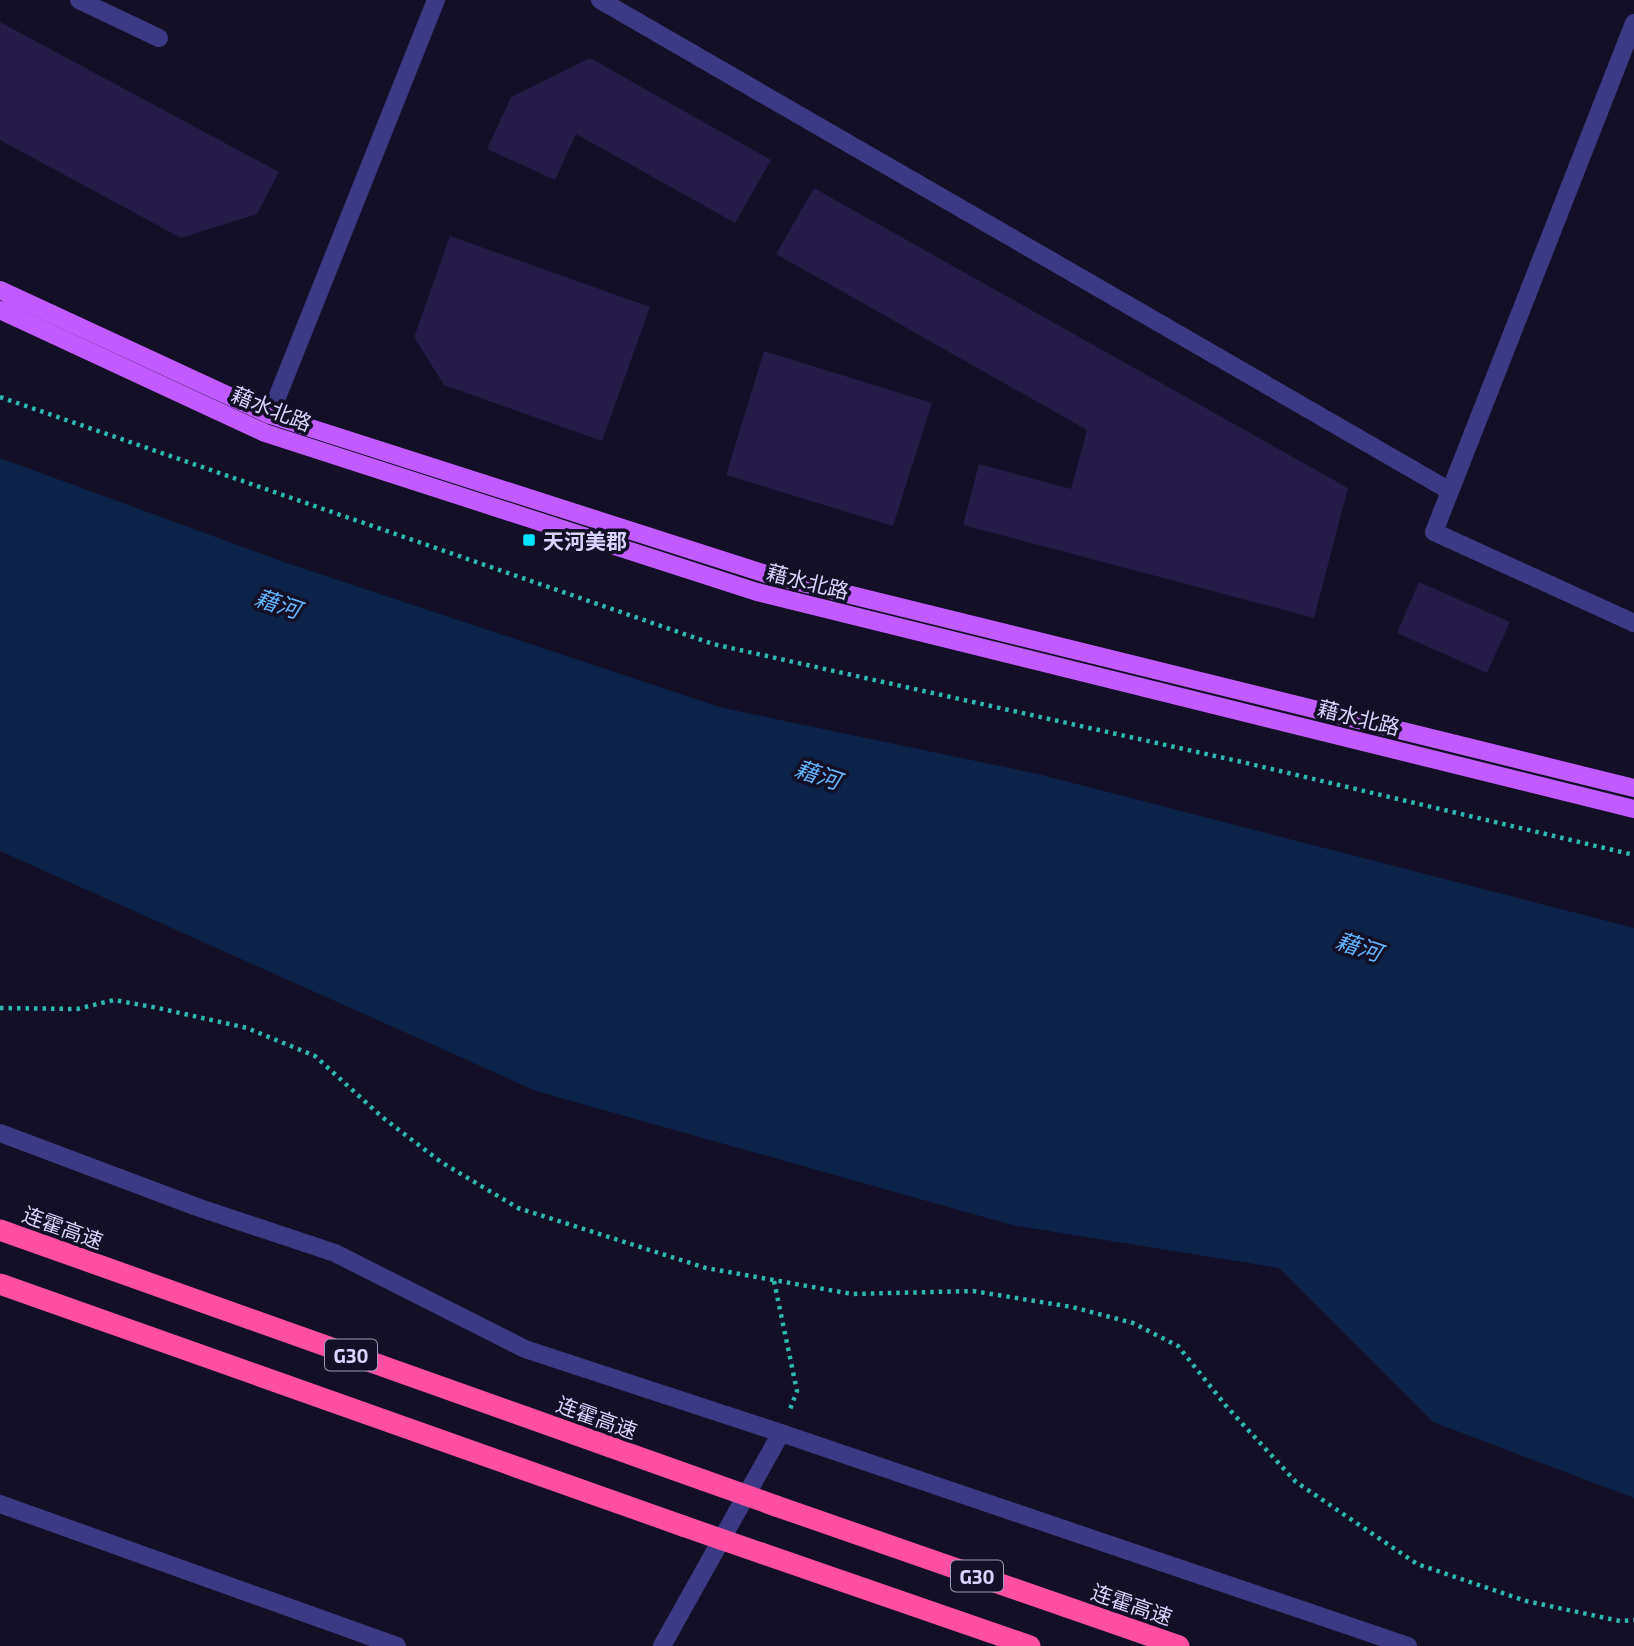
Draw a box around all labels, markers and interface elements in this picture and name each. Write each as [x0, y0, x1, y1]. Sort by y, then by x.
street label: 藉水北路 [228, 381, 316, 435]
place label: 天河美郡 [543, 528, 627, 553]
marker: 天河美郡 [521, 532, 537, 548]
street label: 藉水北路 [764, 559, 852, 603]
water label: 藉河 [252, 583, 308, 625]
street label: 藉水北路 [1315, 695, 1403, 739]
water label: 藉河 [792, 754, 848, 796]
water label: 藉河 [1333, 926, 1389, 968]
street label: 连霍高速 [19, 1201, 107, 1253]
road number: G30 [325, 1340, 377, 1371]
street label: 连霍高速 [553, 1391, 641, 1443]
road number: G30 [951, 1560, 1003, 1592]
street label: 连霍高速 [1088, 1579, 1176, 1629]

